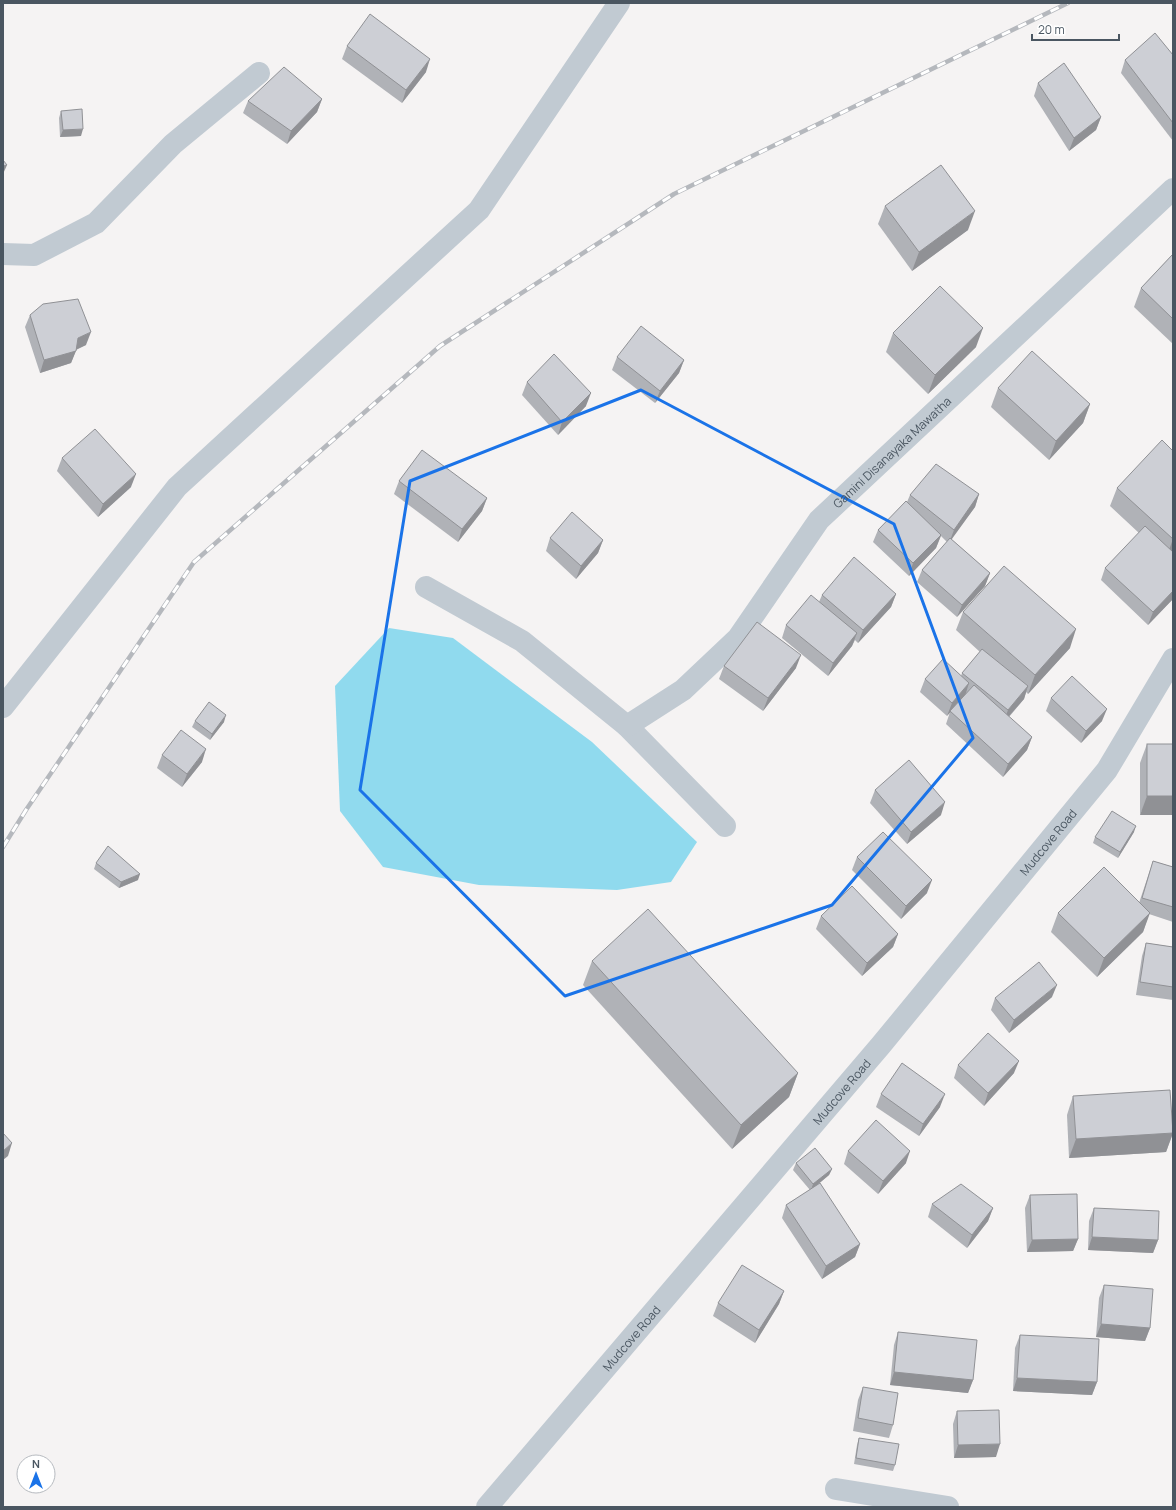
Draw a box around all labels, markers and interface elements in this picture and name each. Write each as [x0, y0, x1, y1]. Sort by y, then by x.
scale bar [1032, 16, 1119, 42]
text: 20 m [1038, 21, 1065, 38]
street label: Gamini Disanayaka Mawatha [829, 392, 955, 512]
street label: Mudcove Road [1015, 805, 1080, 879]
street label: Mudcove Road [808, 1055, 874, 1128]
street label: Mudcove Road [598, 1302, 664, 1375]
north arrow [16, 1454, 56, 1494]
text: N [32, 1456, 40, 1471]

